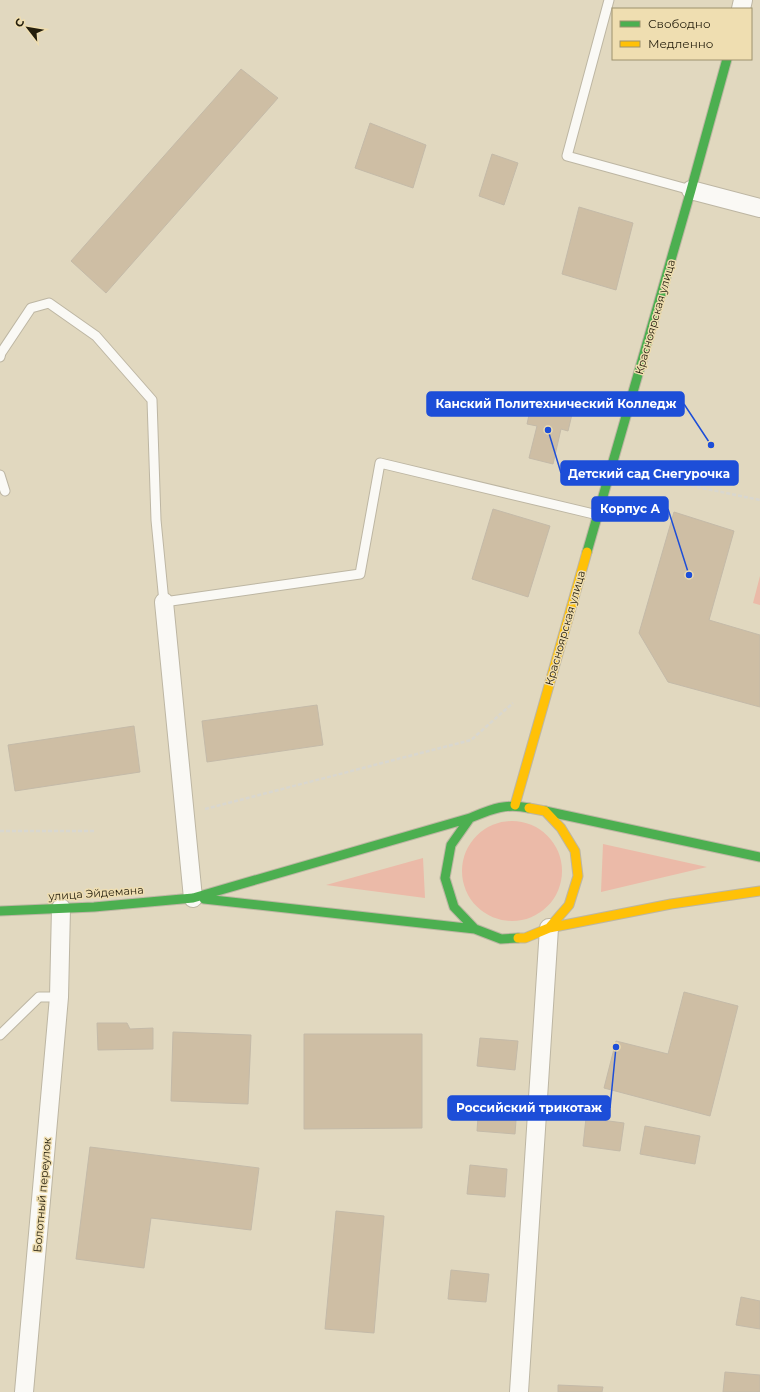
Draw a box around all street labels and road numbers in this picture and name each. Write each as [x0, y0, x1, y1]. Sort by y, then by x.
street label: Красноярская улица [632, 258, 678, 376]
street label: Красноярская улица [542, 569, 588, 687]
street label: улица Эйдемана [47, 883, 144, 903]
street label: Болотный переулок [30, 1136, 54, 1253]

